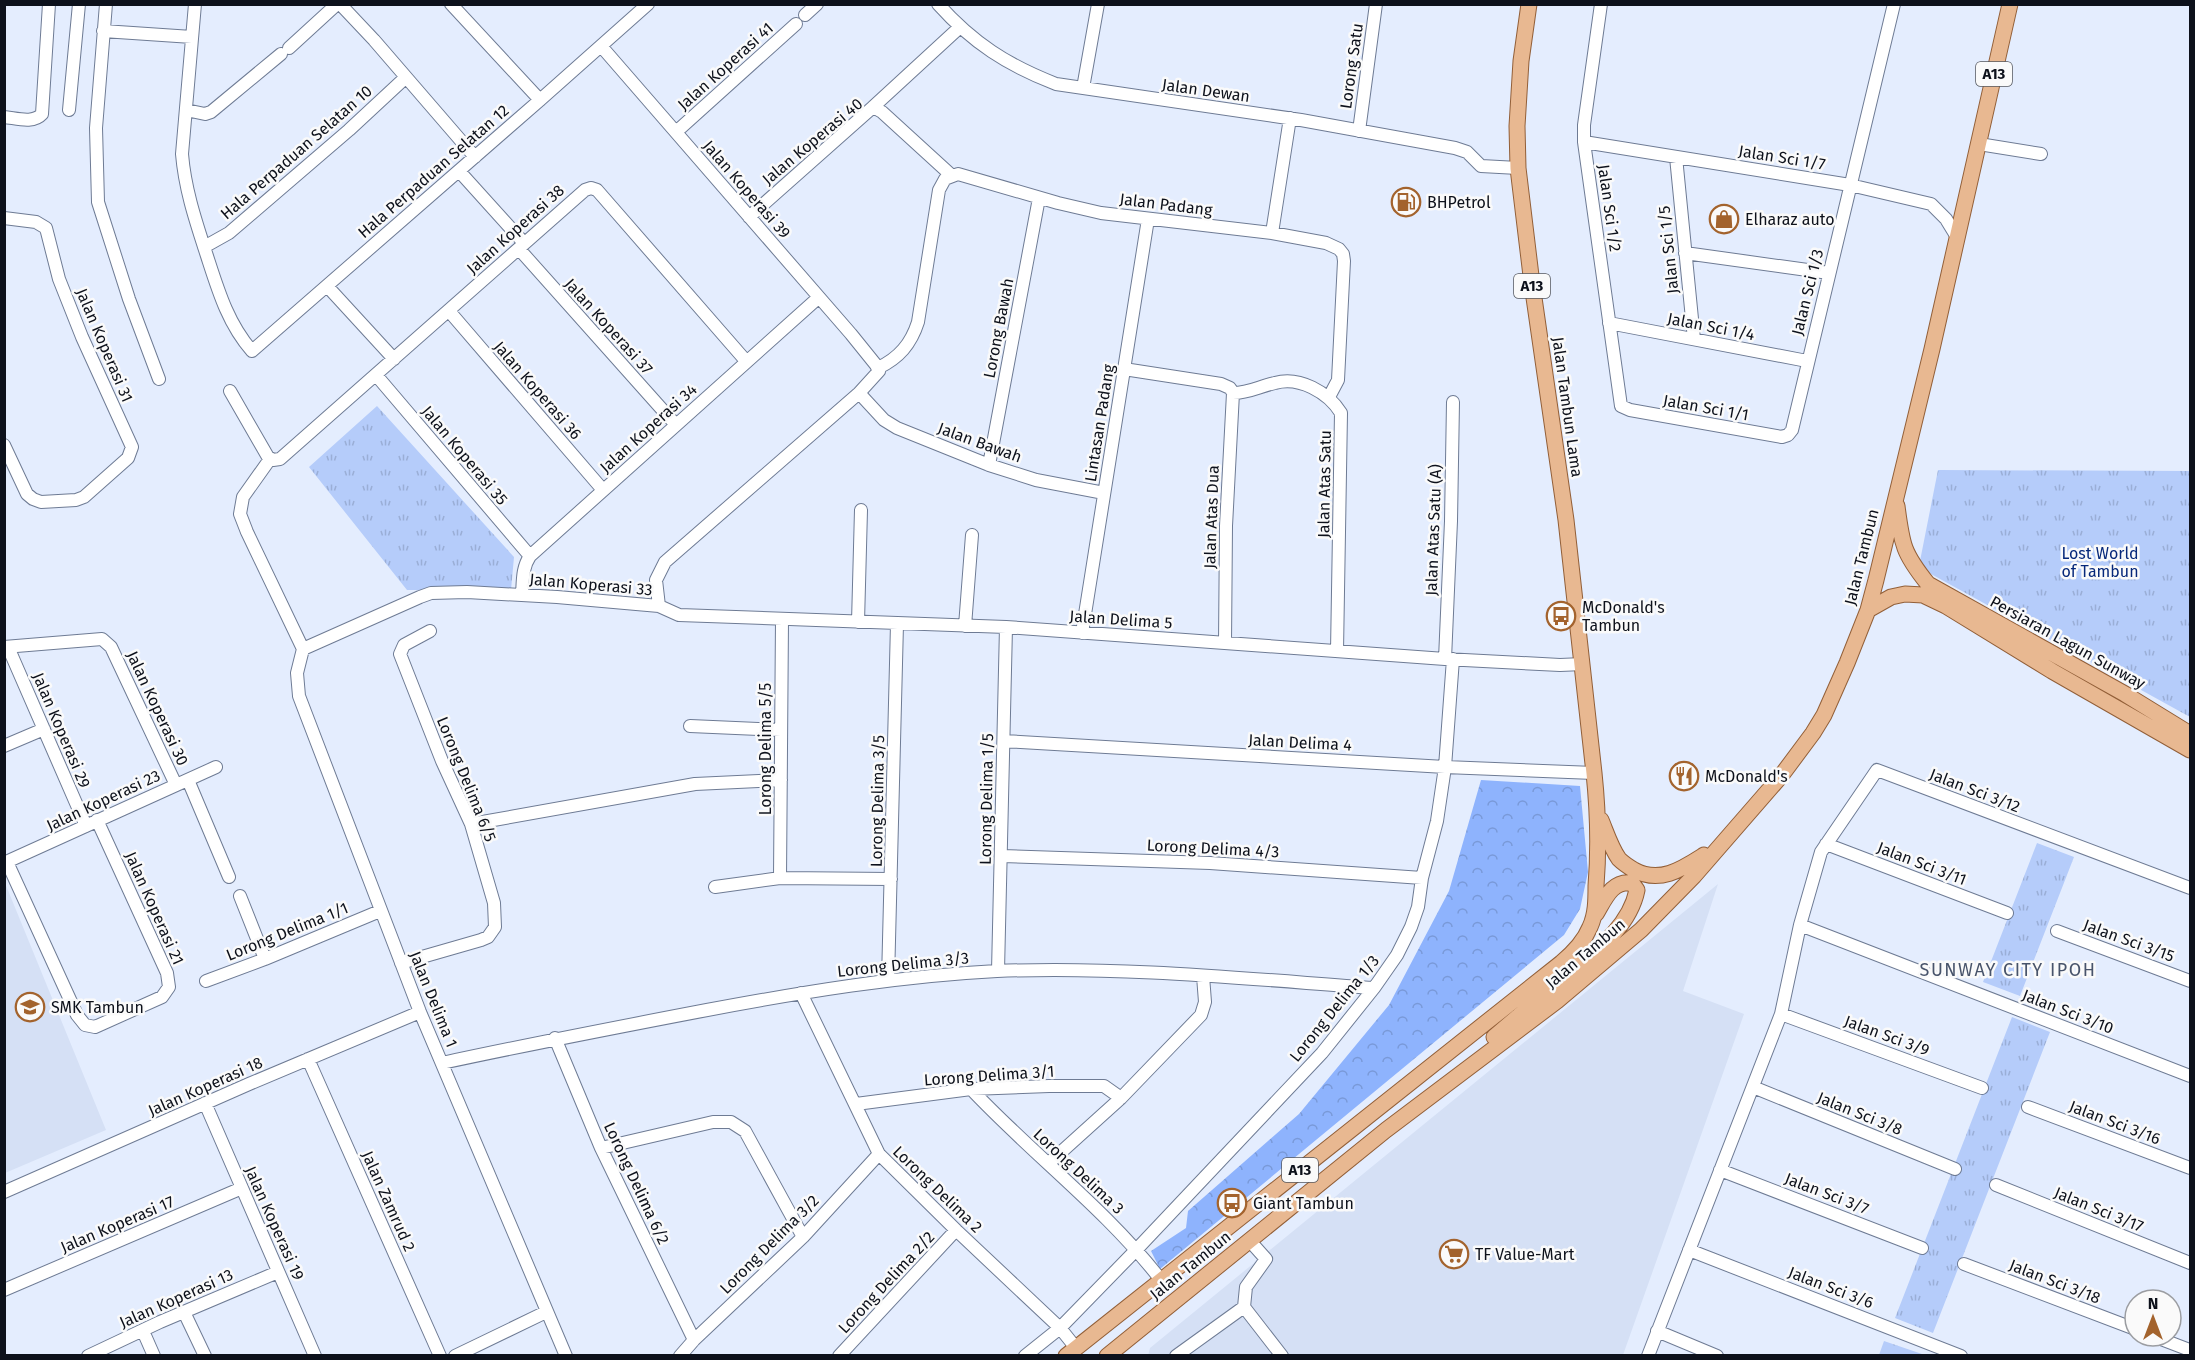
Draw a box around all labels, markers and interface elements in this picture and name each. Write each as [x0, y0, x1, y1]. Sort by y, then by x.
street label: Jalan Koperasi 41 [674, 18, 777, 114]
street label: Lorong Satu [1336, 22, 1367, 110]
road number: A13 [1976, 62, 2012, 86]
street label: Jalan Dewan [1161, 75, 1251, 106]
street label: Hala Perpaduan Selatan 10 [217, 81, 376, 223]
street label: Jalan Koperasi 40 [758, 94, 866, 189]
street label: Hala Perpaduan Selatan 12 [354, 101, 513, 242]
street label: Jalan Koperasi 39 [699, 136, 794, 242]
street label: Jalan Sci 1/7 [1737, 141, 1827, 174]
street label: Jalan Sci 1/2 [1594, 163, 1625, 253]
street label: Jalan Koperasi 38 [463, 181, 568, 278]
fuel station icon: BHPetrol [1390, 186, 1422, 218]
street label: Jalan Padang [1118, 189, 1214, 220]
place label: BHPetrol [1427, 193, 1491, 212]
shop icon: Elharaz auto [1708, 203, 1740, 235]
street label: Jalan Sci 1/5 [1654, 205, 1683, 295]
place label: Elharaz auto [1745, 210, 1835, 229]
street label: Jalan Sci 1/3 [1788, 247, 1827, 337]
street label: Jalan Koperasi 37 [561, 274, 657, 378]
road number: A13 [1514, 274, 1550, 298]
street label: Lorong Bawah [979, 276, 1018, 380]
street label: Jalan Koperasi 31 [72, 285, 137, 405]
street label: Jalan Sci 1/4 [1666, 309, 1757, 344]
street label: Jalan Tambun Lama [1548, 336, 1587, 479]
street label: Jalan Koperasi 36 [490, 337, 585, 443]
street label: Lintasan Padang [1081, 362, 1118, 483]
street label: Jalan Koperasi 34 [596, 380, 701, 477]
street label: Jalan Sci 1/1 [1662, 391, 1750, 424]
street label: Jalan Koperasi 35 [418, 402, 512, 509]
street label: Jalan Bawah [935, 418, 1024, 466]
street label: Jalan Atas Satu [1314, 430, 1335, 538]
street label: Jalan Atas Satu (A) [1422, 464, 1445, 596]
street label: Jalan Atas Dua [1200, 465, 1223, 569]
street label: Jalan Tambun [1840, 507, 1883, 607]
park label: Lost World of Tambun [2061, 544, 2139, 581]
street label: Jalan Koperasi 33 [529, 570, 653, 599]
street label: Persiaran Lagun Sunway [1987, 592, 2149, 693]
place label: McDonald's Tambun [1582, 598, 1665, 635]
bus stop icon: McDonald's Tambun [1545, 600, 1577, 632]
street label: Jalan Delima 5 [1069, 606, 1173, 633]
street label: Jalan Koperasi 30 [123, 648, 192, 769]
street label: Jalan Koperasi 29 [29, 670, 94, 791]
street label: Lorong Delima 5/5 [756, 683, 775, 815]
street label: Lorong Delima 6/5 [433, 714, 500, 844]
street label: Jalan Delima 4 [1248, 730, 1353, 755]
street label: Lorong Delima 1/5 [976, 733, 997, 865]
street label: Lorong Delima 3/5 [867, 735, 888, 867]
restaurant icon: McDonald's [1668, 760, 1700, 792]
street label: Jalan Sci 3/12 [1927, 765, 2023, 816]
street label: Jalan Koperasi 23 [43, 766, 163, 835]
place label: McDonald's [1705, 767, 1788, 786]
street label: Lorong Delima 4/3 [1146, 836, 1280, 861]
street label: Jalan Sci 3/11 [1874, 838, 1969, 889]
street label: Jalan Koperasi 21 [121, 849, 188, 968]
street label: Lorong Delima 1/1 [223, 898, 351, 965]
street label: Jalan Tambun [1542, 914, 1629, 992]
street label: Jalan Sci 3/15 [2081, 915, 2177, 966]
street label: Jalan Delima 1 [406, 948, 461, 1050]
street label: Lorong Delima 3/3 [836, 948, 970, 981]
street label: Lorong Delima 1/3 [1286, 951, 1383, 1065]
district label: SUNWAY CITY IPOH [1920, 959, 2096, 981]
street label: Jalan Sci 3/10 [2019, 985, 2116, 1038]
school or university icon: SMK Tambun [14, 991, 46, 1023]
place label: SMK Tambun [51, 998, 144, 1017]
street label: Jalan Sci 3/9 [1842, 1011, 1932, 1060]
street label: Jalan Koperasi 18 [145, 1053, 266, 1120]
street label: Lorong Delima 3/1 [923, 1061, 1055, 1090]
street label: Jalan Sci 3/8 [1815, 1088, 1905, 1139]
street label: Jalan Sci 3/16 [2067, 1096, 2163, 1149]
street label: Lorong Delima 6/2 [600, 1119, 673, 1247]
street label: Lorong Delima 3 [1029, 1125, 1128, 1218]
street label: Lorong Delima 2 [889, 1142, 986, 1237]
street label: Jalan Zamrud 2 [358, 1148, 419, 1255]
road number: A13 [1282, 1158, 1318, 1182]
street label: Jalan Koperasi 19 [241, 1163, 308, 1283]
street label: Jalan Sci 3/7 [1782, 1169, 1872, 1218]
street label: Jalan Sci 3/17 [2051, 1183, 2146, 1236]
bus stop icon: Giant Tambun [1216, 1187, 1248, 1219]
street label: Lorong Delima 3/2 [716, 1191, 823, 1298]
street label: Jalan Koperasi 17 [58, 1192, 177, 1257]
place label: Giant Tambun [1253, 1194, 1354, 1213]
street label: Lorong Delima 2/2 [834, 1227, 938, 1337]
street label: Jalan Tambun [1146, 1227, 1235, 1304]
supermarket icon: TF Value-Mart [1438, 1238, 1470, 1270]
place label: TF Value-Mart [1475, 1245, 1575, 1264]
street label: Jalan Sci 3/18 [2006, 1255, 2103, 1308]
street label: Jalan Sci 3/6 [1786, 1263, 1876, 1312]
street label: Jalan Koperasi 13 [116, 1265, 236, 1332]
north arrow [2123, 1288, 2183, 1348]
text: N [2148, 1294, 2158, 1313]

